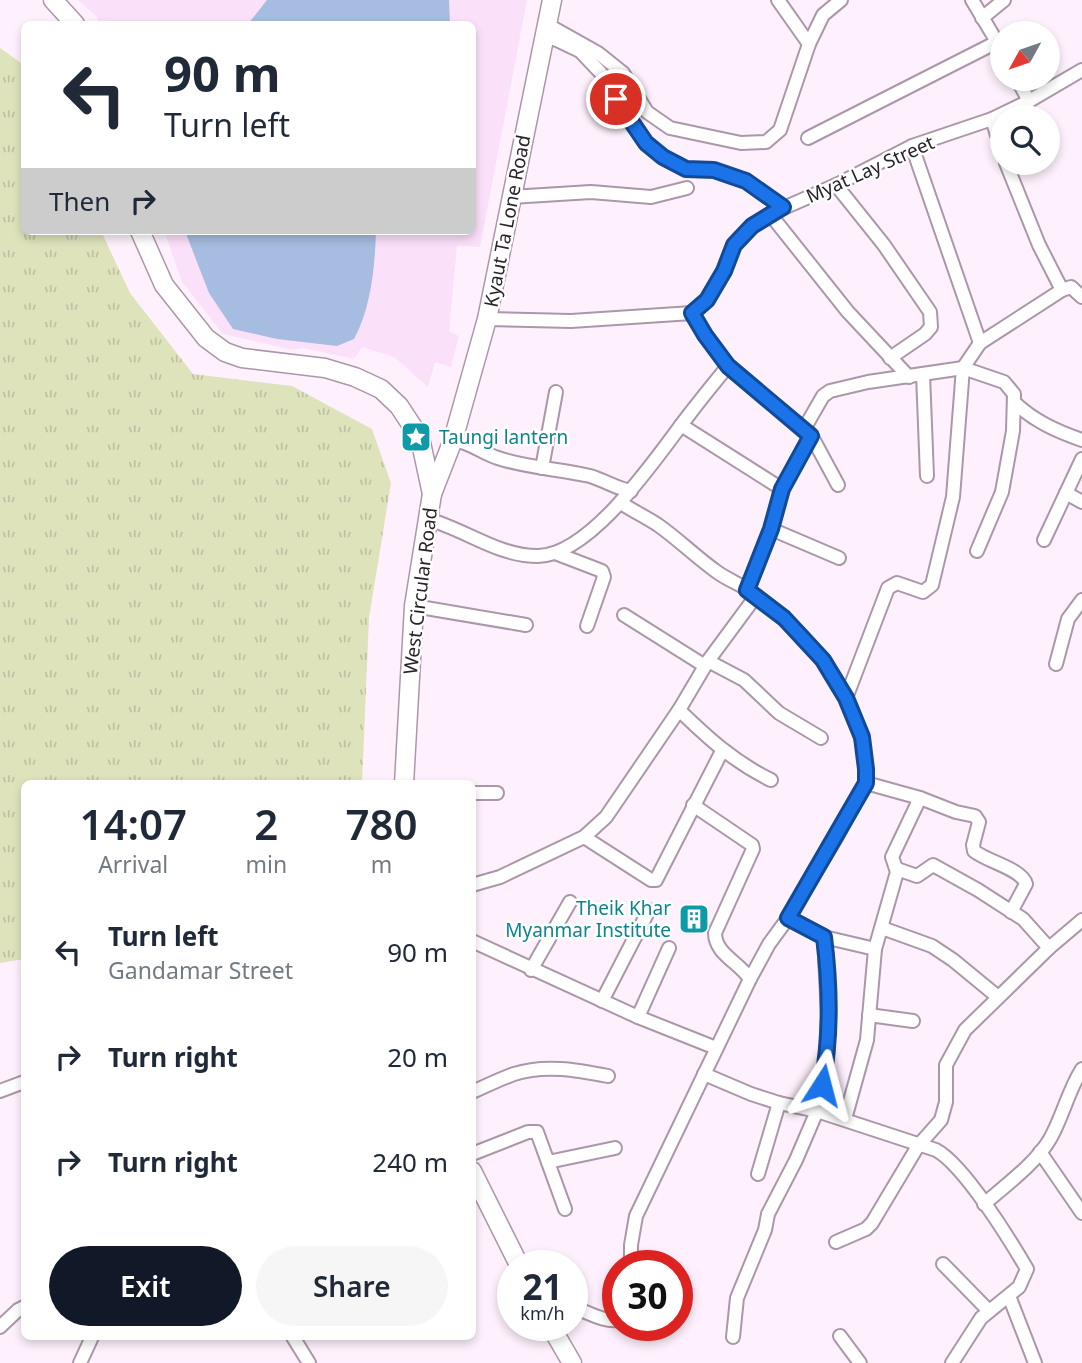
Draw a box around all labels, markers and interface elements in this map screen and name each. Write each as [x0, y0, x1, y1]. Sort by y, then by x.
north arrow [990, 21, 1060, 91]
map controls [990, 21, 1060, 175]
text: 90 m [164, 40, 281, 106]
icon: left [49, 49, 140, 140]
pin [586, 69, 646, 129]
icon: arrive [597, 80, 635, 118]
text: Turn left [164, 103, 290, 146]
button: search [990, 105, 1060, 175]
street label: Myat Lay Street [802, 129, 938, 209]
street label: Kyaut Ta Lone Road [478, 133, 536, 309]
icon: right [124, 182, 162, 220]
text: Then [49, 183, 110, 219]
place icon: Taungi lantern [399, 420, 433, 454]
place label: Taungi lantern [439, 424, 568, 450]
street label: West Circular Road [397, 506, 443, 676]
text: 14:07 [79, 795, 187, 852]
text: 2 [254, 795, 278, 852]
text: 780 [346, 795, 418, 852]
text: Arrival [98, 848, 168, 880]
text: min [245, 848, 287, 880]
text: m [371, 848, 392, 880]
place label: Theik Khar Myanmar Institute [505, 895, 671, 943]
building icon: Theik Khar Myanmar Institute [677, 902, 711, 936]
text: Turn left [108, 918, 219, 954]
icon: left [49, 933, 87, 971]
text: 90 m [387, 934, 448, 970]
text: Gandamar Street [108, 954, 293, 986]
icon: right [49, 1038, 87, 1076]
text: Turn right [108, 1039, 238, 1075]
text: 20 m [387, 1039, 448, 1075]
position arrow [785, 1048, 859, 1122]
icon: right [49, 1143, 87, 1181]
text: Turn right [108, 1144, 238, 1180]
text: 240 m [372, 1144, 448, 1180]
button: Exit [49, 1246, 242, 1326]
button: Share [256, 1246, 448, 1326]
speed limit sign: 30 [602, 1250, 693, 1341]
text: 21 [522, 1263, 563, 1310]
text: km/h [520, 1301, 565, 1325]

